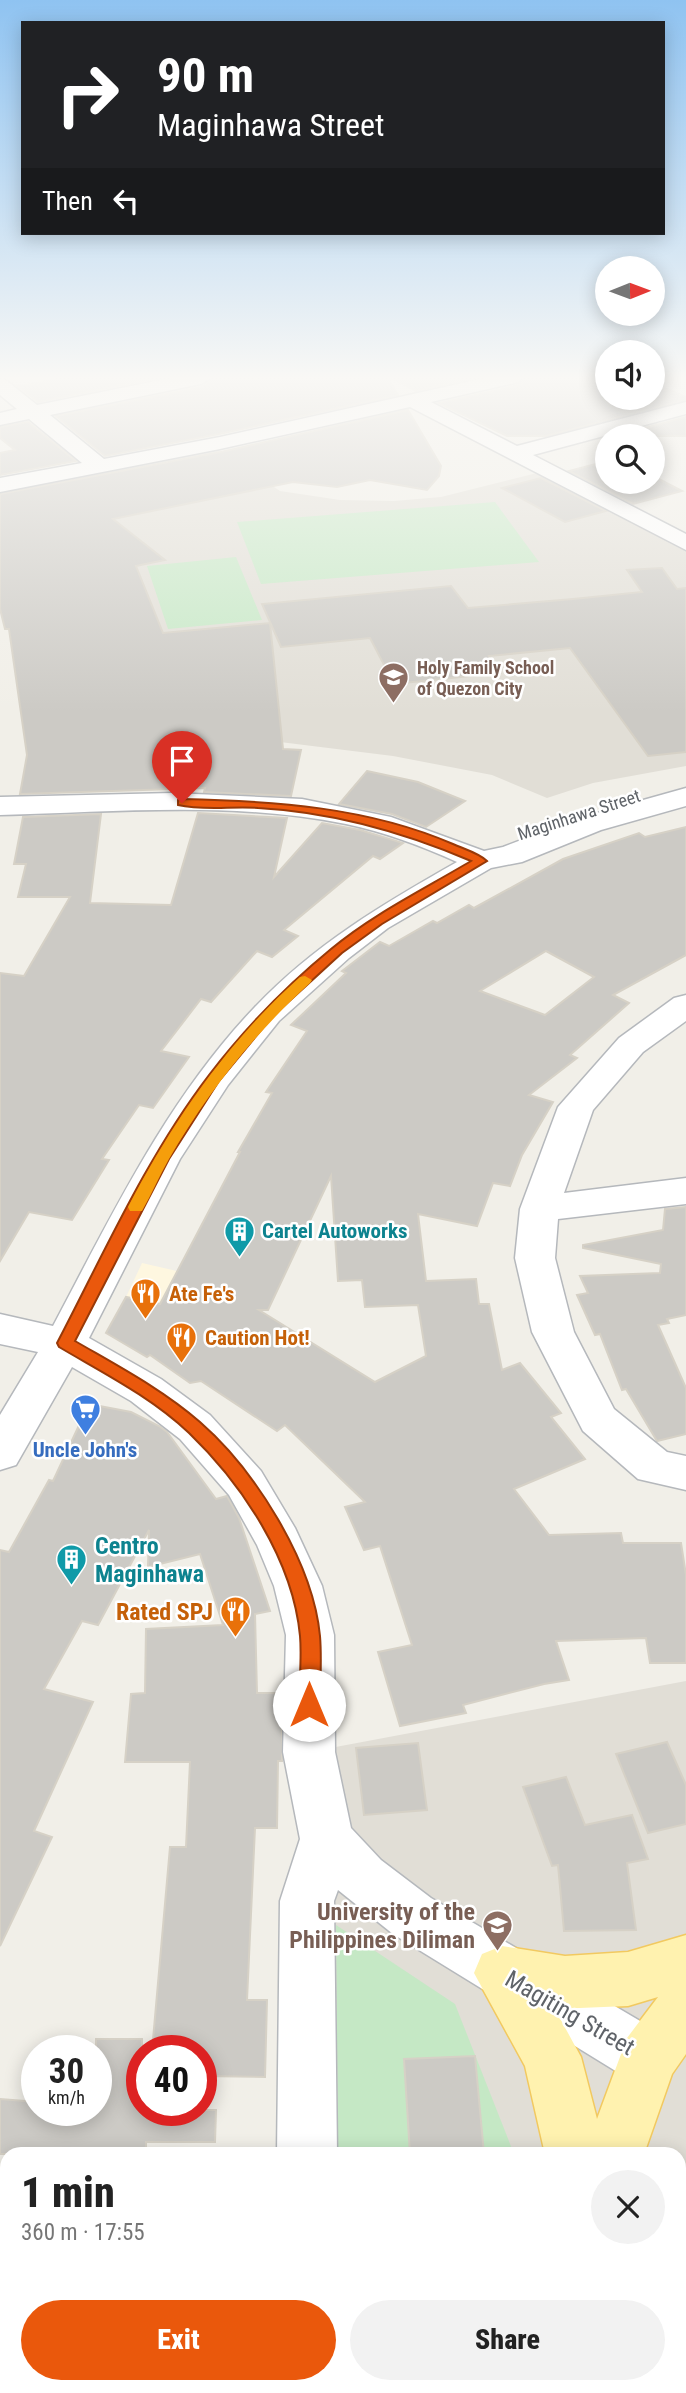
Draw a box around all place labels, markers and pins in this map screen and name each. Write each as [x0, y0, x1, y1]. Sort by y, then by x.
place label: Holy Family School of Quezon City [417, 657, 554, 699]
school or university icon: Holy Family School of Quezon City [377, 661, 411, 705]
pin [152, 731, 212, 803]
building icon: Cartel Autoworks [222, 1214, 256, 1258]
place label: Cartel Autoworks [262, 1219, 408, 1243]
restaurant icon: Ate Fe's [129, 1277, 163, 1321]
place label: Ate Fe's [169, 1282, 234, 1306]
restaurant icon: Caution Hot! [165, 1321, 199, 1365]
place label: Caution Hot! [205, 1326, 310, 1350]
supermarket icon: Uncle John's [68, 1393, 102, 1437]
place label: Uncle John's [33, 1438, 137, 1462]
place label: Centro Maginhawa [95, 1532, 204, 1588]
building icon: Centro Maginhawa [55, 1543, 89, 1587]
restaurant icon: Rated SPJ [219, 1595, 253, 1639]
place label: Rated SPJ [116, 1598, 213, 1626]
place label: University of the Philippines Diliman [289, 1898, 475, 1954]
school or university icon: University of the Philippines Diliman [481, 1909, 515, 1953]

